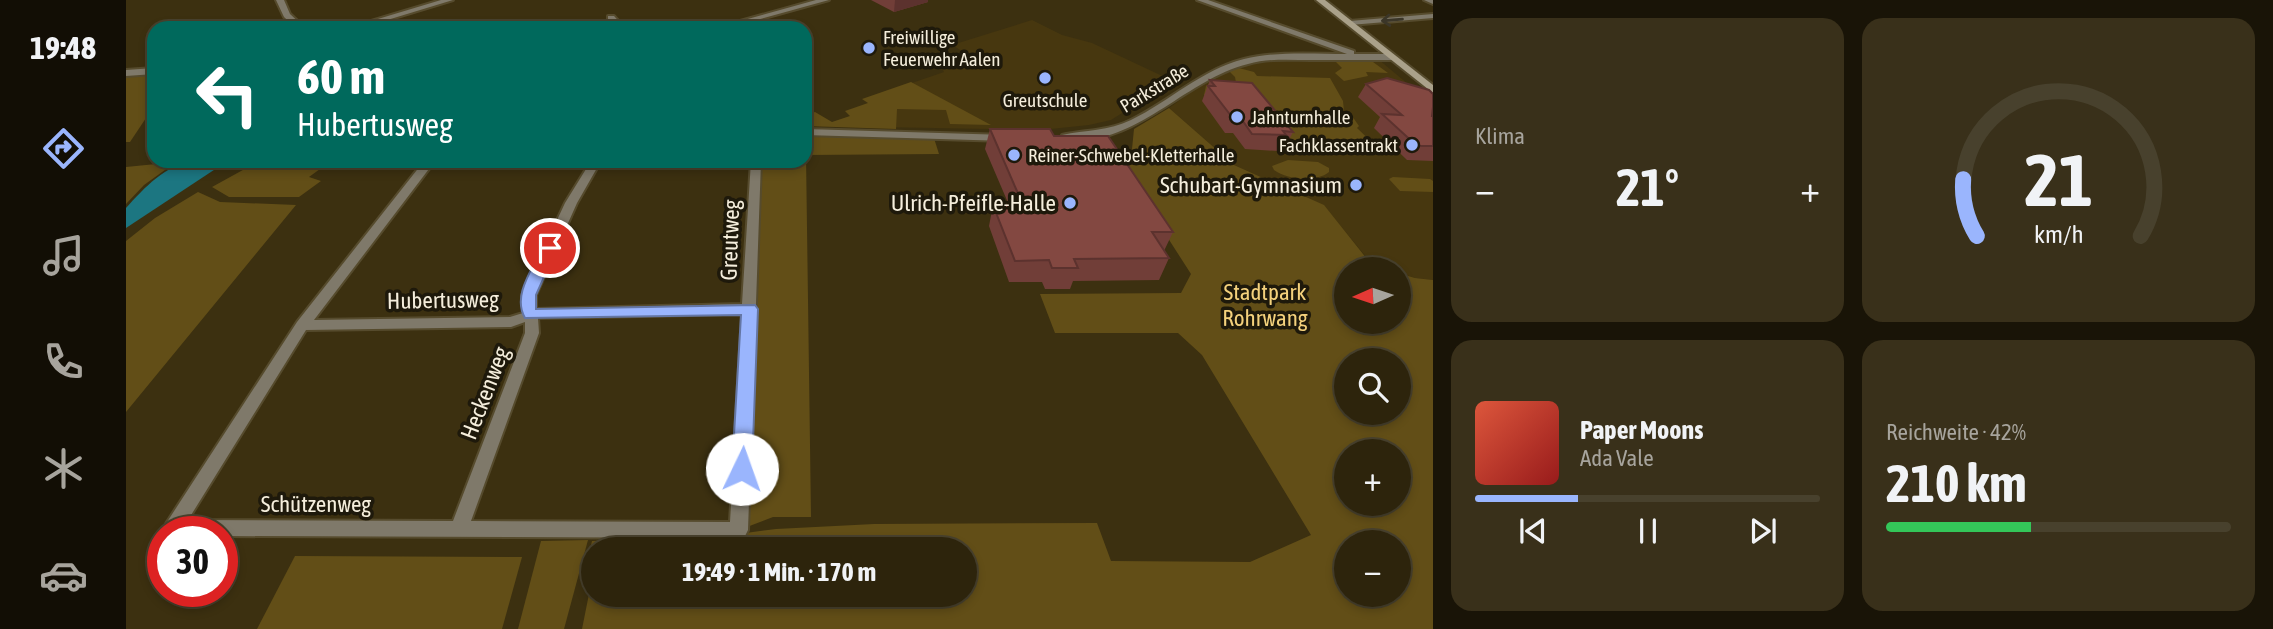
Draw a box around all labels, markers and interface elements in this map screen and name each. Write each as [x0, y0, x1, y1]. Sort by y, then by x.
one-way arrow [1381, 13, 1403, 26]
place label: Freiwillige Feuerwehr Aalen [883, 26, 1000, 70]
text: 19:48 [30, 29, 96, 66]
marker: Freiwillige Feuerwehr Aalen [861, 40, 877, 56]
text: 60 m [297, 48, 385, 104]
icon: left [182, 49, 273, 140]
street label: Parkstraße [1116, 59, 1192, 117]
marker: Greutschule [1037, 70, 1053, 86]
place label: Greutschule [1003, 89, 1087, 111]
text: Hubertusweg [297, 106, 453, 143]
place label: Jahnturnhalle [1251, 106, 1350, 128]
marker: Jahnturnhalle [1229, 109, 1245, 125]
text: Klima [1475, 123, 1525, 149]
icon: directions [39, 124, 88, 173]
place label: Fachklassentrakt [1279, 134, 1398, 156]
marker: Fachklassentrakt [1404, 137, 1420, 153]
text: 21 [2024, 138, 2093, 221]
place label: Reiner-Schwebel-Kletterhalle [1028, 144, 1234, 166]
marker: Reiner-Schwebel-Kletterhalle [1006, 147, 1022, 163]
text: 21° [1616, 157, 1679, 217]
text: − [1475, 167, 1495, 210]
text: + [1800, 167, 1820, 210]
place label: Schubart-Gymnasium [1160, 172, 1342, 198]
marker: Schubart-Gymnasium [1348, 177, 1364, 193]
place label: Ulrich-Pfeifle-Halle [891, 190, 1056, 216]
marker: Ulrich-Pfeifle-Halle [1062, 195, 1078, 211]
street label: Greutweg [716, 199, 744, 281]
pin [520, 218, 580, 278]
text: km/h [2034, 220, 2083, 248]
icon: arrive [531, 229, 569, 267]
icon: music [39, 231, 88, 280]
north arrow [1334, 257, 1410, 334]
map controls [1334, 257, 1411, 607]
park label: Stadtpark Rohrwang [1222, 279, 1308, 331]
street label: Hubertusweg [387, 286, 499, 314]
icon: phone [39, 337, 88, 386]
street label: Heckenweg [455, 343, 515, 443]
button: search [1334, 348, 1411, 425]
text: Paper Moons [1580, 415, 1703, 445]
text: Reichweite · 42% [1886, 419, 2026, 445]
position arrow [705, 432, 779, 506]
button: + [1334, 439, 1411, 516]
icon: climate [39, 444, 88, 493]
text: Ada Vale [1580, 445, 1654, 471]
text: 210 km [1886, 453, 2027, 513]
street label: Schützenweg [261, 491, 371, 517]
icon: previous [1514, 512, 1552, 550]
icon: pause [1629, 512, 1667, 550]
icon: next [1744, 512, 1782, 550]
speed limit sign: 30 [147, 516, 238, 607]
button: − [1334, 530, 1411, 607]
icon: car [39, 551, 88, 600]
text: 19:49 · 1 Min. · 170 m [682, 557, 876, 587]

